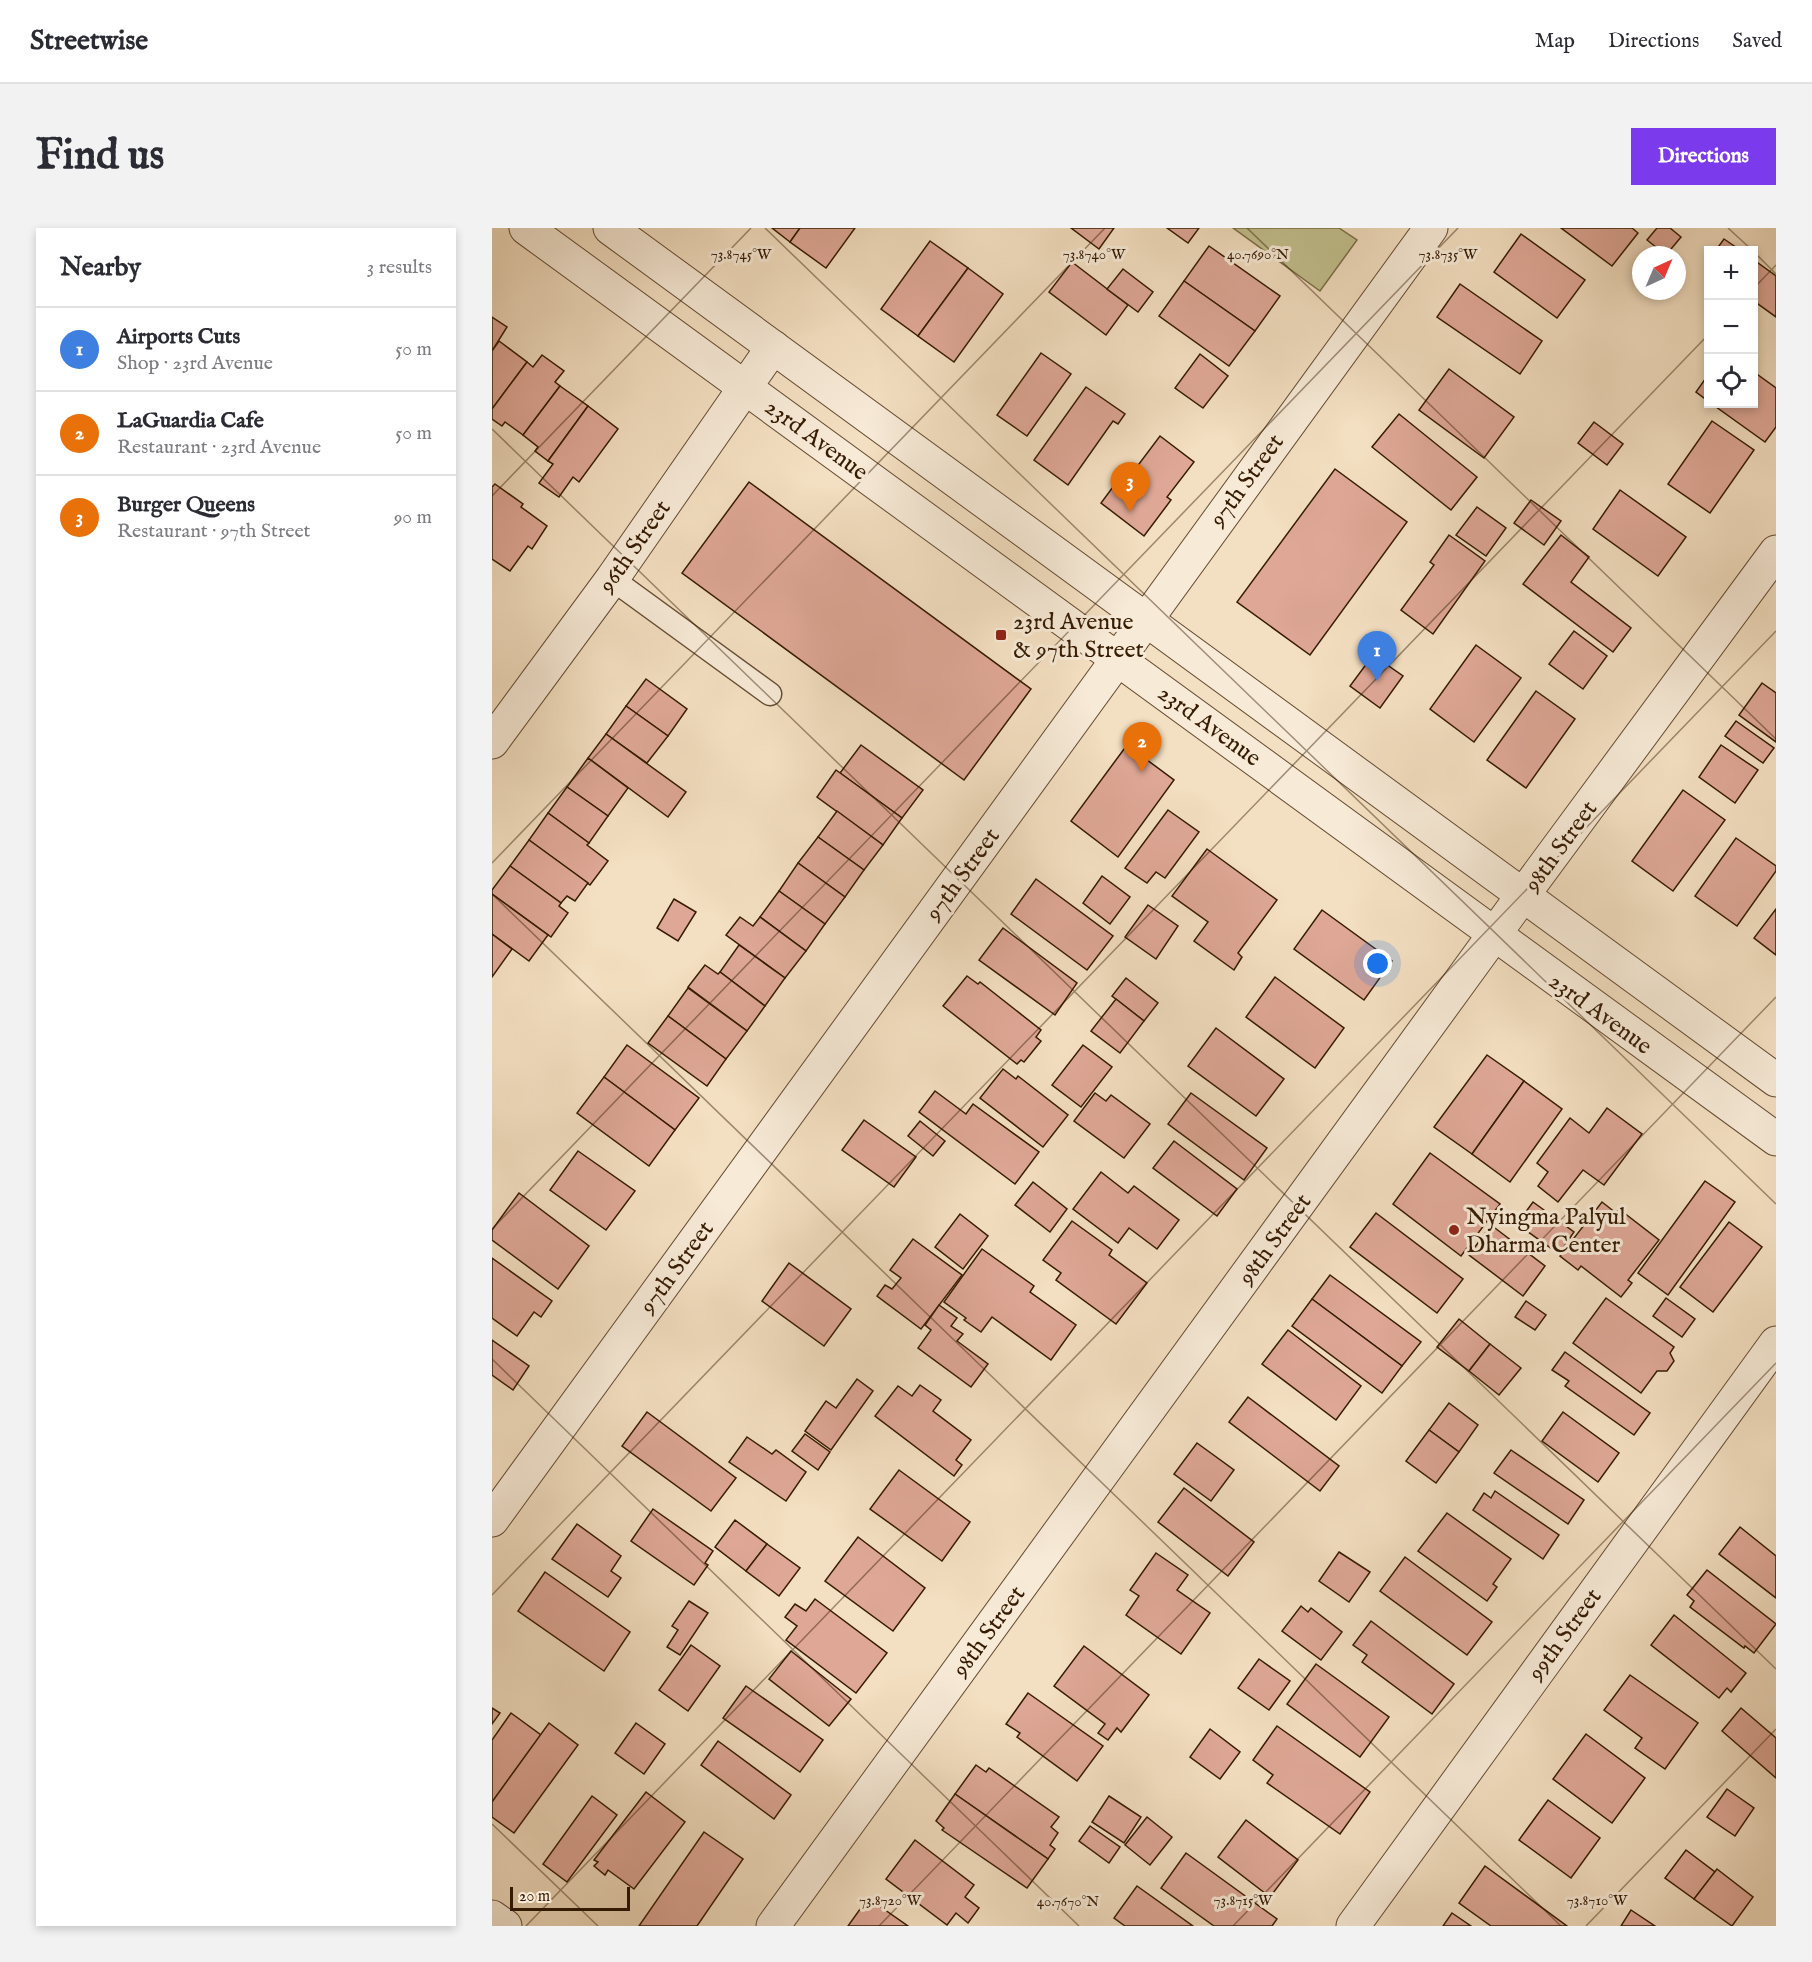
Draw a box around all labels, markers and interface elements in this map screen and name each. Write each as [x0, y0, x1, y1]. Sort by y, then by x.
text: Streetwise [30, 24, 148, 59]
text: Map [1535, 28, 1575, 55]
text: Directions [1608, 28, 1699, 55]
text: Saved [1732, 28, 1782, 55]
button: Directions [1631, 128, 1776, 185]
text: Find us [36, 130, 164, 183]
text: 73.8745°W [711, 245, 772, 264]
text: 73.8740°W [1063, 245, 1126, 264]
text: 40.7690°N [1227, 245, 1289, 264]
text: 73.8735°W [1419, 245, 1478, 264]
north arrow [1632, 246, 1686, 300]
map controls [1704, 246, 1758, 408]
button: + [1704, 246, 1758, 300]
text: Nearby [60, 251, 141, 284]
text: 3 results [367, 255, 432, 280]
button: − [1704, 300, 1758, 354]
text: Airports Cuts [117, 323, 240, 351]
text: 1 [76, 337, 83, 362]
text: 50 m [395, 337, 432, 362]
text: Shop · 23rd Avenue [117, 351, 273, 376]
button: locate [1704, 354, 1758, 408]
street label: 23rd Avenue [758, 392, 874, 488]
text: LaGuardia Cafe [117, 407, 264, 435]
text: 2 [75, 421, 84, 446]
text: 50 m [395, 421, 432, 446]
street label: 97th Street [1202, 428, 1291, 534]
text: Restaurant · 23rd Avenue [117, 435, 321, 460]
pin: 3 [1110, 462, 1150, 512]
text: Burger Queens [117, 491, 255, 519]
street label: 96th Street [591, 494, 678, 600]
text: 3 [76, 505, 83, 530]
text: 90 m [394, 505, 432, 530]
text: Restaurant · 97th Street [117, 519, 310, 544]
place label: 23rd Avenue & 97th Street [1013, 607, 1144, 666]
marker: 23rd Avenue & 97th Street [994, 628, 1008, 642]
pin: 1 [1358, 632, 1396, 681]
street label: 23rd Avenue [1151, 678, 1267, 774]
pin: 2 [1122, 722, 1162, 772]
street label: 98th Street [1517, 795, 1605, 900]
street label: 97th Street [918, 822, 1007, 928]
your location [1363, 949, 1392, 978]
street label: 23rd Avenue [1542, 966, 1658, 1062]
street label: 98th Street [1231, 1188, 1319, 1293]
place label: Nyingma Palyul Dharma Center [1466, 1202, 1626, 1261]
street label: 97th Street [632, 1215, 721, 1321]
marker: Nyingma Palyul Dharma Center [1447, 1223, 1461, 1237]
street label: 98th Street [945, 1580, 1033, 1685]
street label: 99th Street [1521, 1583, 1609, 1688]
scale bar [510, 1884, 630, 1912]
text: 20 m [519, 1887, 550, 1907]
text: 73.8720°W [859, 1891, 922, 1910]
text: 73.8715°W [1214, 1891, 1273, 1910]
text: 73.8710°W [1567, 1891, 1628, 1910]
text: 40.7670°N [1037, 1892, 1099, 1911]

